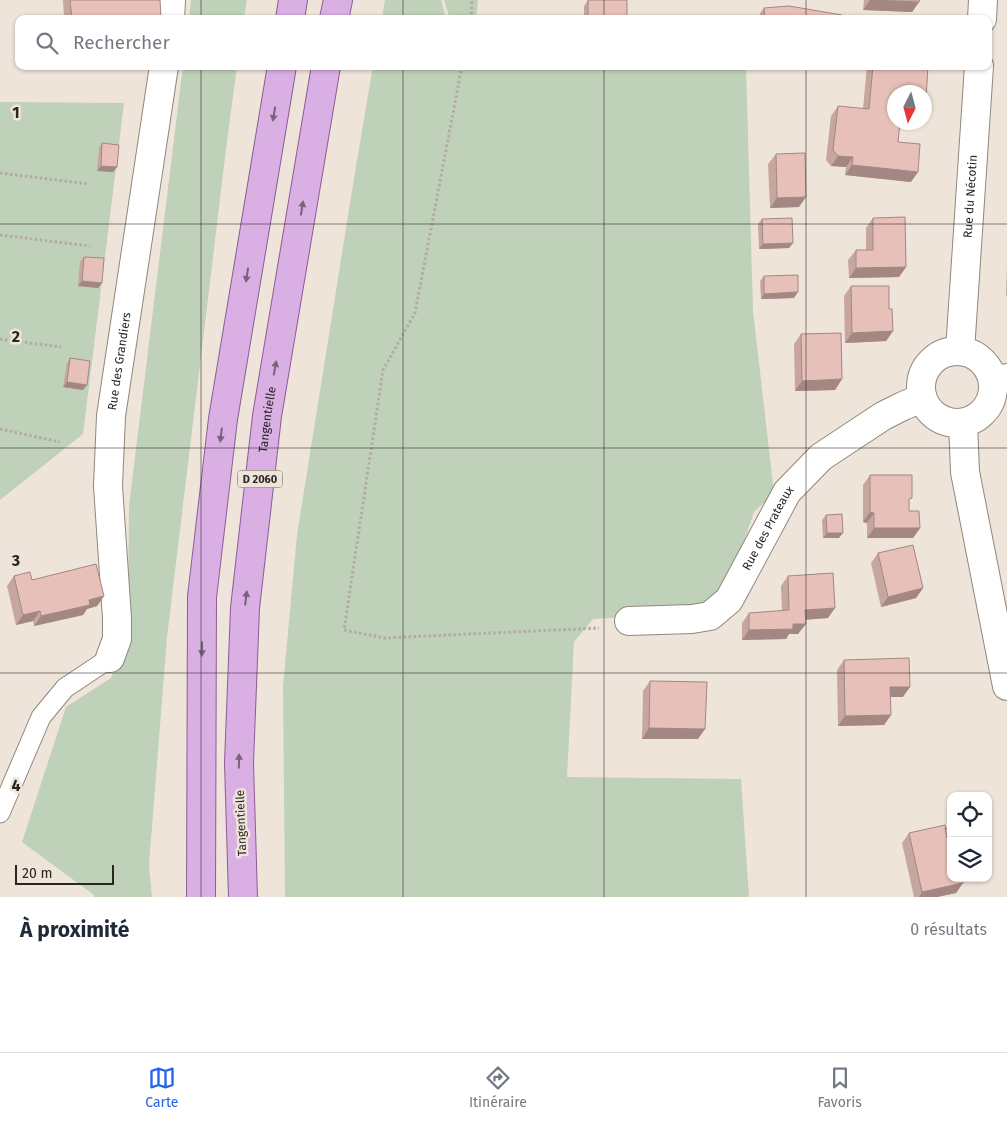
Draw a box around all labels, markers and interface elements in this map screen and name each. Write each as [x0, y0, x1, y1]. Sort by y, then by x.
search box [15, 15, 992, 70]
icon: search [33, 29, 61, 57]
text: Rechercher [73, 31, 170, 54]
north arrow [887, 85, 932, 130]
text: 1 [12, 103, 20, 122]
one-way arrow [269, 107, 277, 123]
street label: Rue du Nécotin [961, 154, 980, 238]
one-way arrow [299, 199, 307, 215]
one-way arrow [243, 267, 251, 283]
street label: Rue des Grandiers [105, 311, 134, 411]
text: 2 [12, 327, 20, 346]
one-way arrow [272, 360, 280, 376]
street label: Tangentielle [256, 385, 279, 453]
one-way arrow [217, 427, 225, 443]
road number: D 2060 [238, 470, 282, 488]
street label: Rue des Prateaux [739, 483, 796, 573]
text: 3 [11, 551, 20, 570]
one-way arrow [242, 590, 250, 606]
one-way arrow [198, 641, 206, 657]
one-way arrow [235, 753, 243, 769]
text: 4 [11, 776, 21, 795]
street label: Tangentielle [233, 789, 249, 857]
map controls [947, 792, 992, 882]
button: locate [947, 792, 992, 837]
button: layers [947, 837, 992, 882]
scale bar [15, 862, 114, 885]
text: 20 m [22, 865, 52, 882]
text: À proximité [20, 917, 129, 943]
text: 0 résultats [910, 920, 987, 939]
tab: Carte [145, 1064, 178, 1111]
tab: Itinéraire [469, 1064, 527, 1111]
tab: Favoris [817, 1064, 862, 1111]

